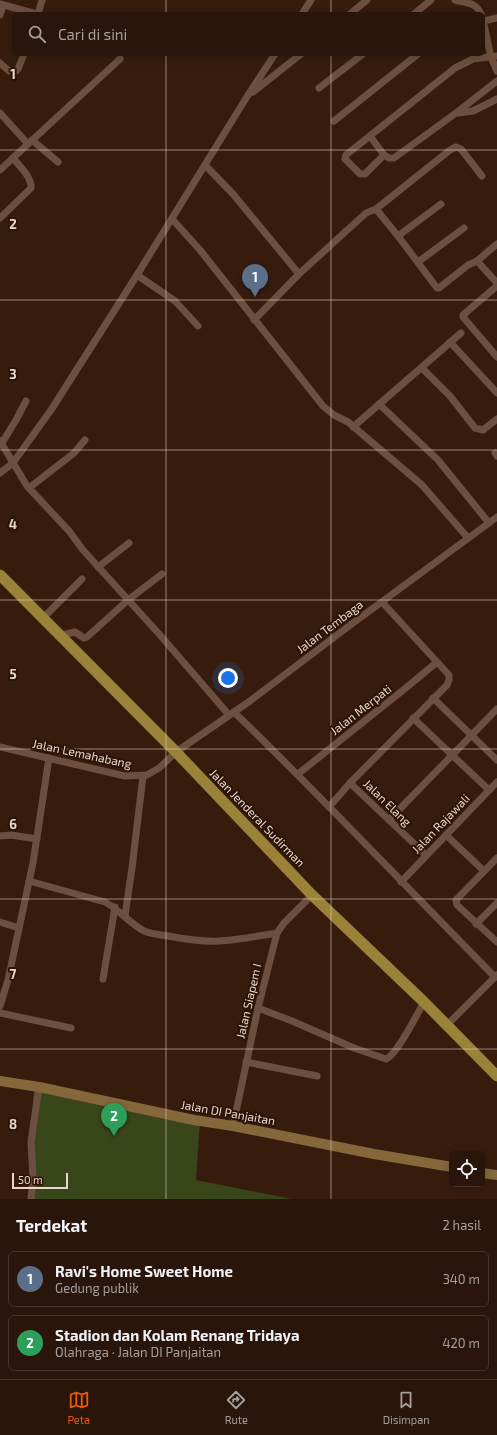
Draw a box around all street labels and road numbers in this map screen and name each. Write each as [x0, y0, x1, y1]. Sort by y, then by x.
street label: Jalan Tembaga [293, 597, 365, 656]
street label: Jalan Merpati [327, 681, 394, 737]
street label: Jalan Lemahabang [31, 736, 133, 770]
street label: Jalan Jenderal Sudirman [207, 765, 308, 869]
street label: Jalan Elang [361, 776, 415, 829]
street label: Jalan Rajawali [408, 791, 473, 857]
street label: Jalan Siapem I [233, 962, 263, 1040]
street label: Jalan DI Panjaitan [180, 1097, 276, 1128]

